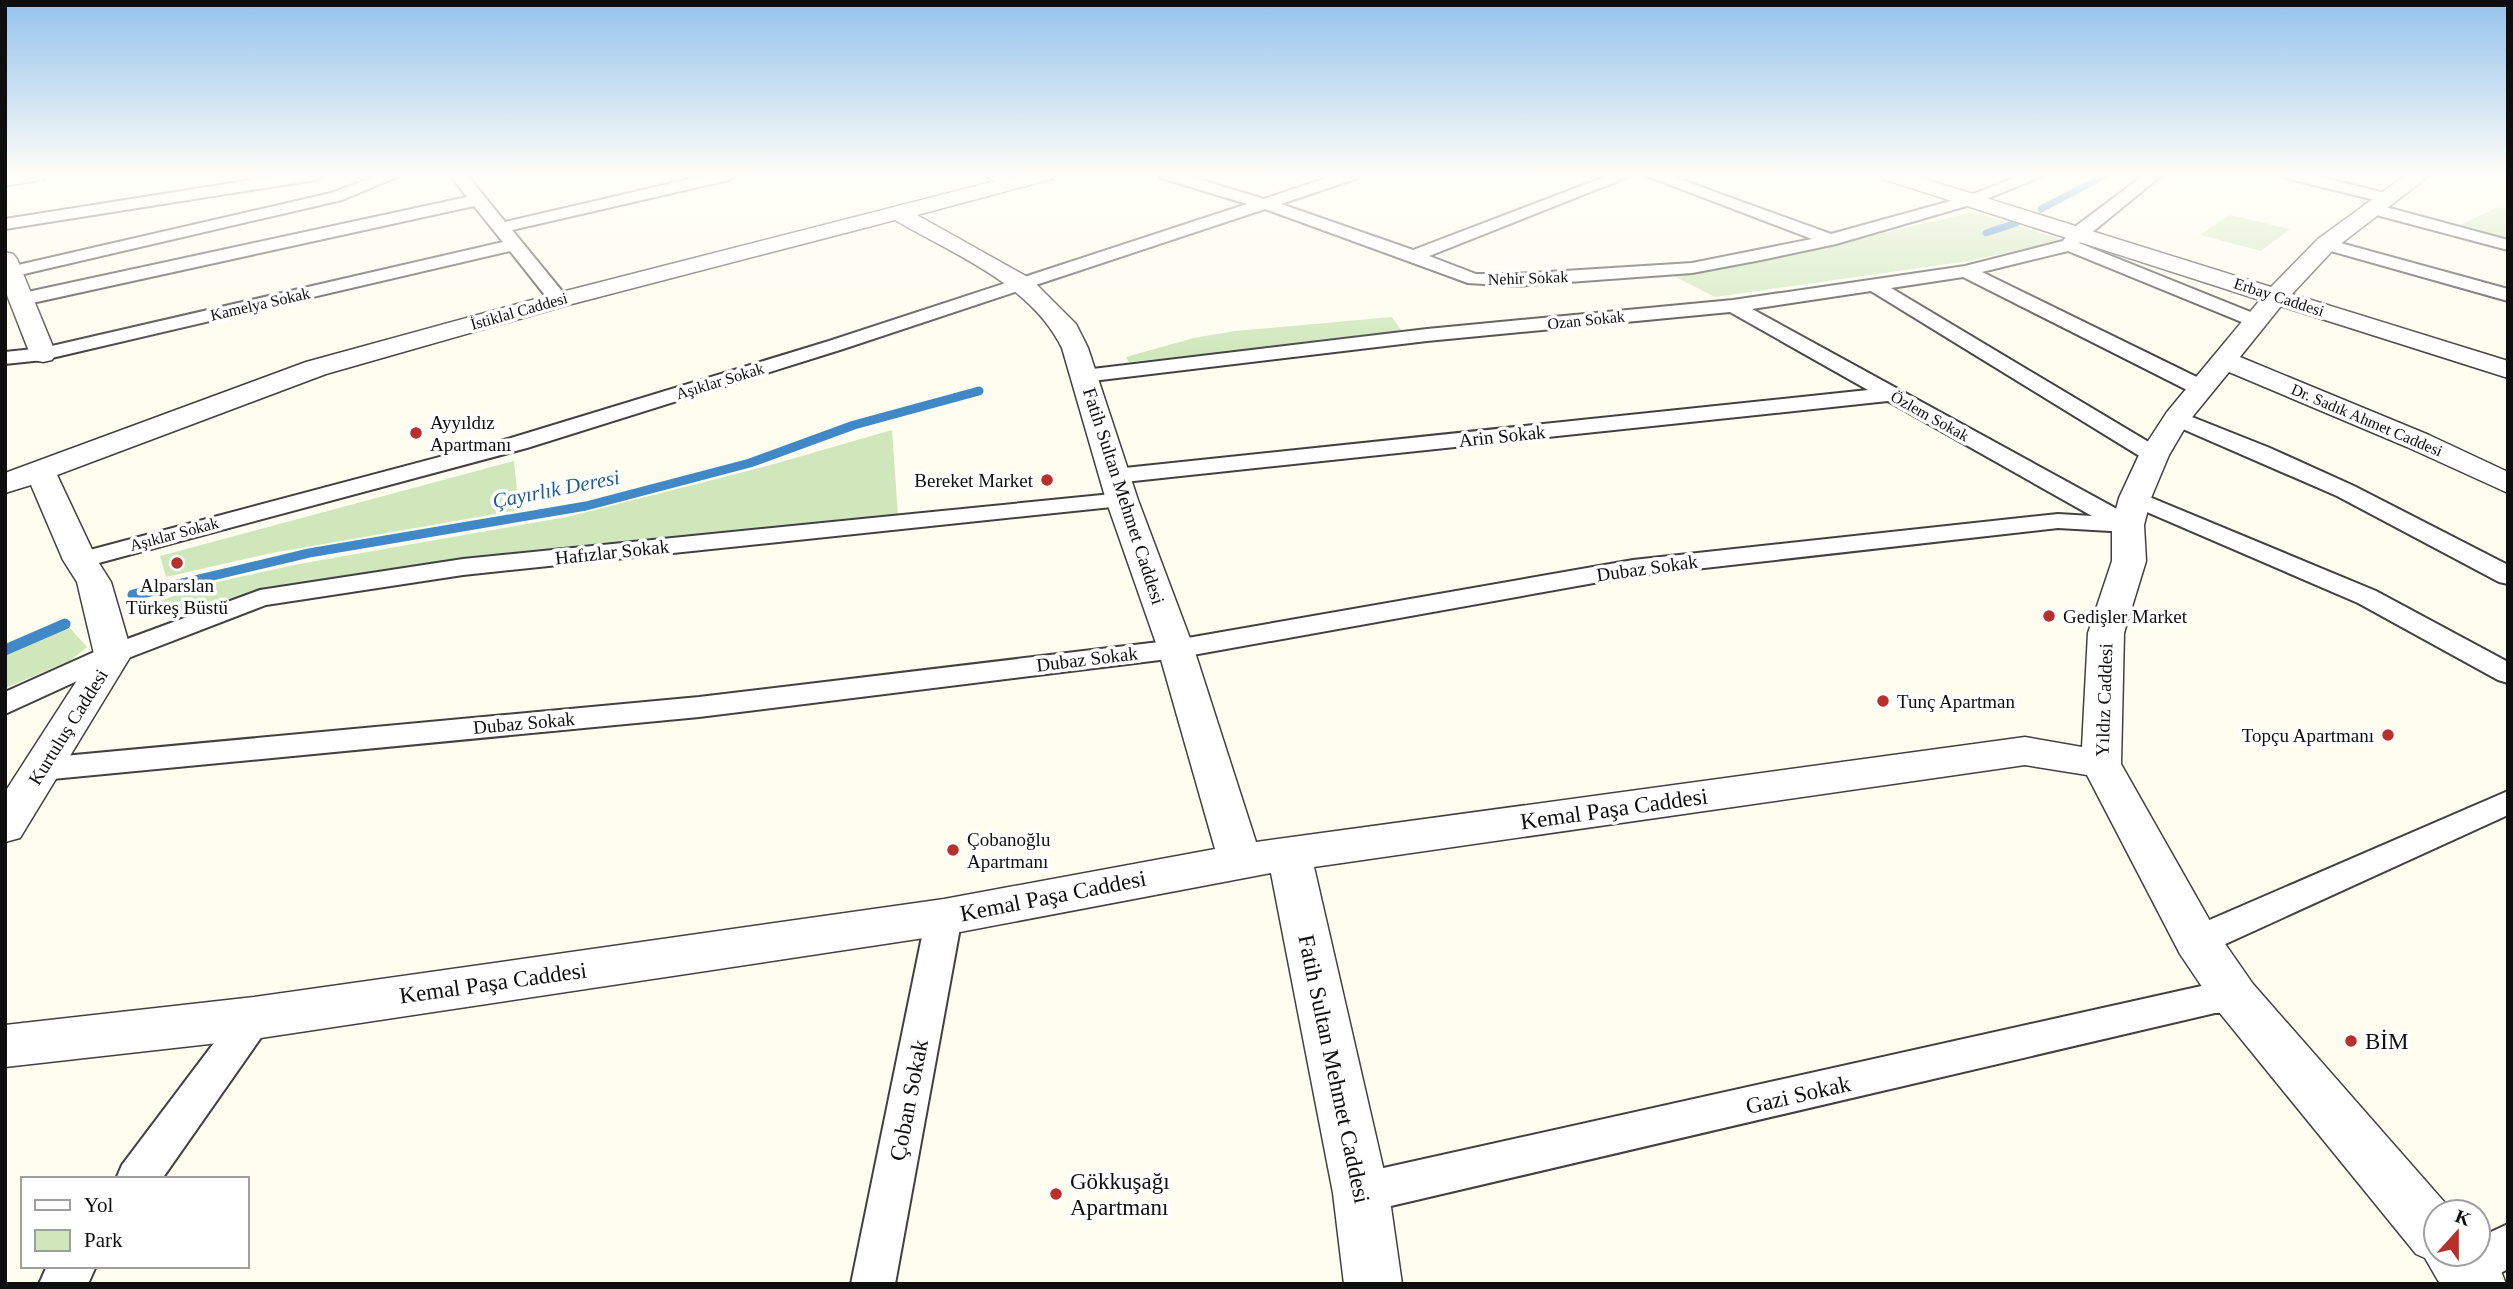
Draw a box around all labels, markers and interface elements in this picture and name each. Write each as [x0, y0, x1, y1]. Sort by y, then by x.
street label: Nehir Sokak [1488, 268, 1568, 288]
street label: Erbay Caddesi [2231, 274, 2327, 321]
street label: Kamelya Sokak [209, 284, 312, 325]
street label: İstiklal Caddesi [469, 289, 570, 333]
street label: Ozan Sokak [1546, 307, 1626, 333]
street label: Aşıklar Sokak [674, 360, 766, 403]
street label: Dr. Sadık Ahmet Caddesi [2289, 380, 2446, 460]
street label: Fatih Sultan Mehmet Caddesi [1079, 385, 1169, 607]
street label: Özlem Sokak [1888, 388, 1972, 444]
place label: Ayyıldız Apartmanı [430, 412, 511, 455]
street label: Arin Sokak [1458, 421, 1547, 451]
marker: Ayyıldız Apartmanı [408, 425, 424, 441]
water label: Çayırlık Deresi [490, 465, 622, 513]
place label: Bereket Market [914, 470, 1034, 491]
marker: Bereket Market [1039, 472, 1055, 488]
street label: Aşıklar Sokak [128, 514, 220, 555]
street label: Hafızlar Sokak [554, 536, 671, 568]
street label: Dubaz Sokak [1595, 550, 1699, 585]
marker: Alparslan Türkeş Büstü [169, 555, 185, 571]
place label: Alparslan Türkeş Büstü [126, 575, 228, 618]
place label: Gedişler Market [2063, 606, 2188, 627]
marker: Gedişler Market [2041, 608, 2057, 624]
street label: Dubaz Sokak [1035, 642, 1139, 676]
street label: Yıldız Caddesi [2092, 643, 2116, 757]
street label: Kurtuluş Caddesi [24, 665, 112, 789]
place label: Tunç Apartman [1897, 691, 2016, 712]
marker: Tunç Apartman [1875, 693, 1891, 709]
street label: Dubaz Sokak [472, 708, 576, 738]
place label: Topçu Apartmanı [2242, 725, 2374, 746]
marker: Topçu Apartmanı [2380, 727, 2396, 743]
street label: Kemal Paşa Caddesi [1519, 783, 1709, 835]
place label: Çobanoğlu Apartmanı [967, 829, 1051, 872]
marker: Çobanoğlu Apartmanı [945, 842, 961, 858]
street label: Kemal Paşa Caddesi [958, 866, 1148, 926]
street label: Fatih Sultan Mehmet Caddesi [1293, 932, 1375, 1206]
street label: Kemal Paşa Caddesi [398, 957, 588, 1009]
place label: BİM [2365, 1029, 2408, 1054]
marker: BİM [2343, 1033, 2359, 1049]
street label: Çoban Sokak [885, 1037, 933, 1163]
street label: Gazi Sokak [1743, 1071, 1853, 1119]
place label: Gökkuşağı Apartmanı [1070, 1169, 1170, 1220]
legend [21, 1177, 248, 1268]
marker: Gökkuşağı Apartmanı [1048, 1186, 1064, 1202]
text: Yol [84, 1193, 114, 1217]
north arrow [2422, 1198, 2492, 1268]
text: K [2452, 1205, 2474, 1230]
text: Park [84, 1228, 123, 1252]

